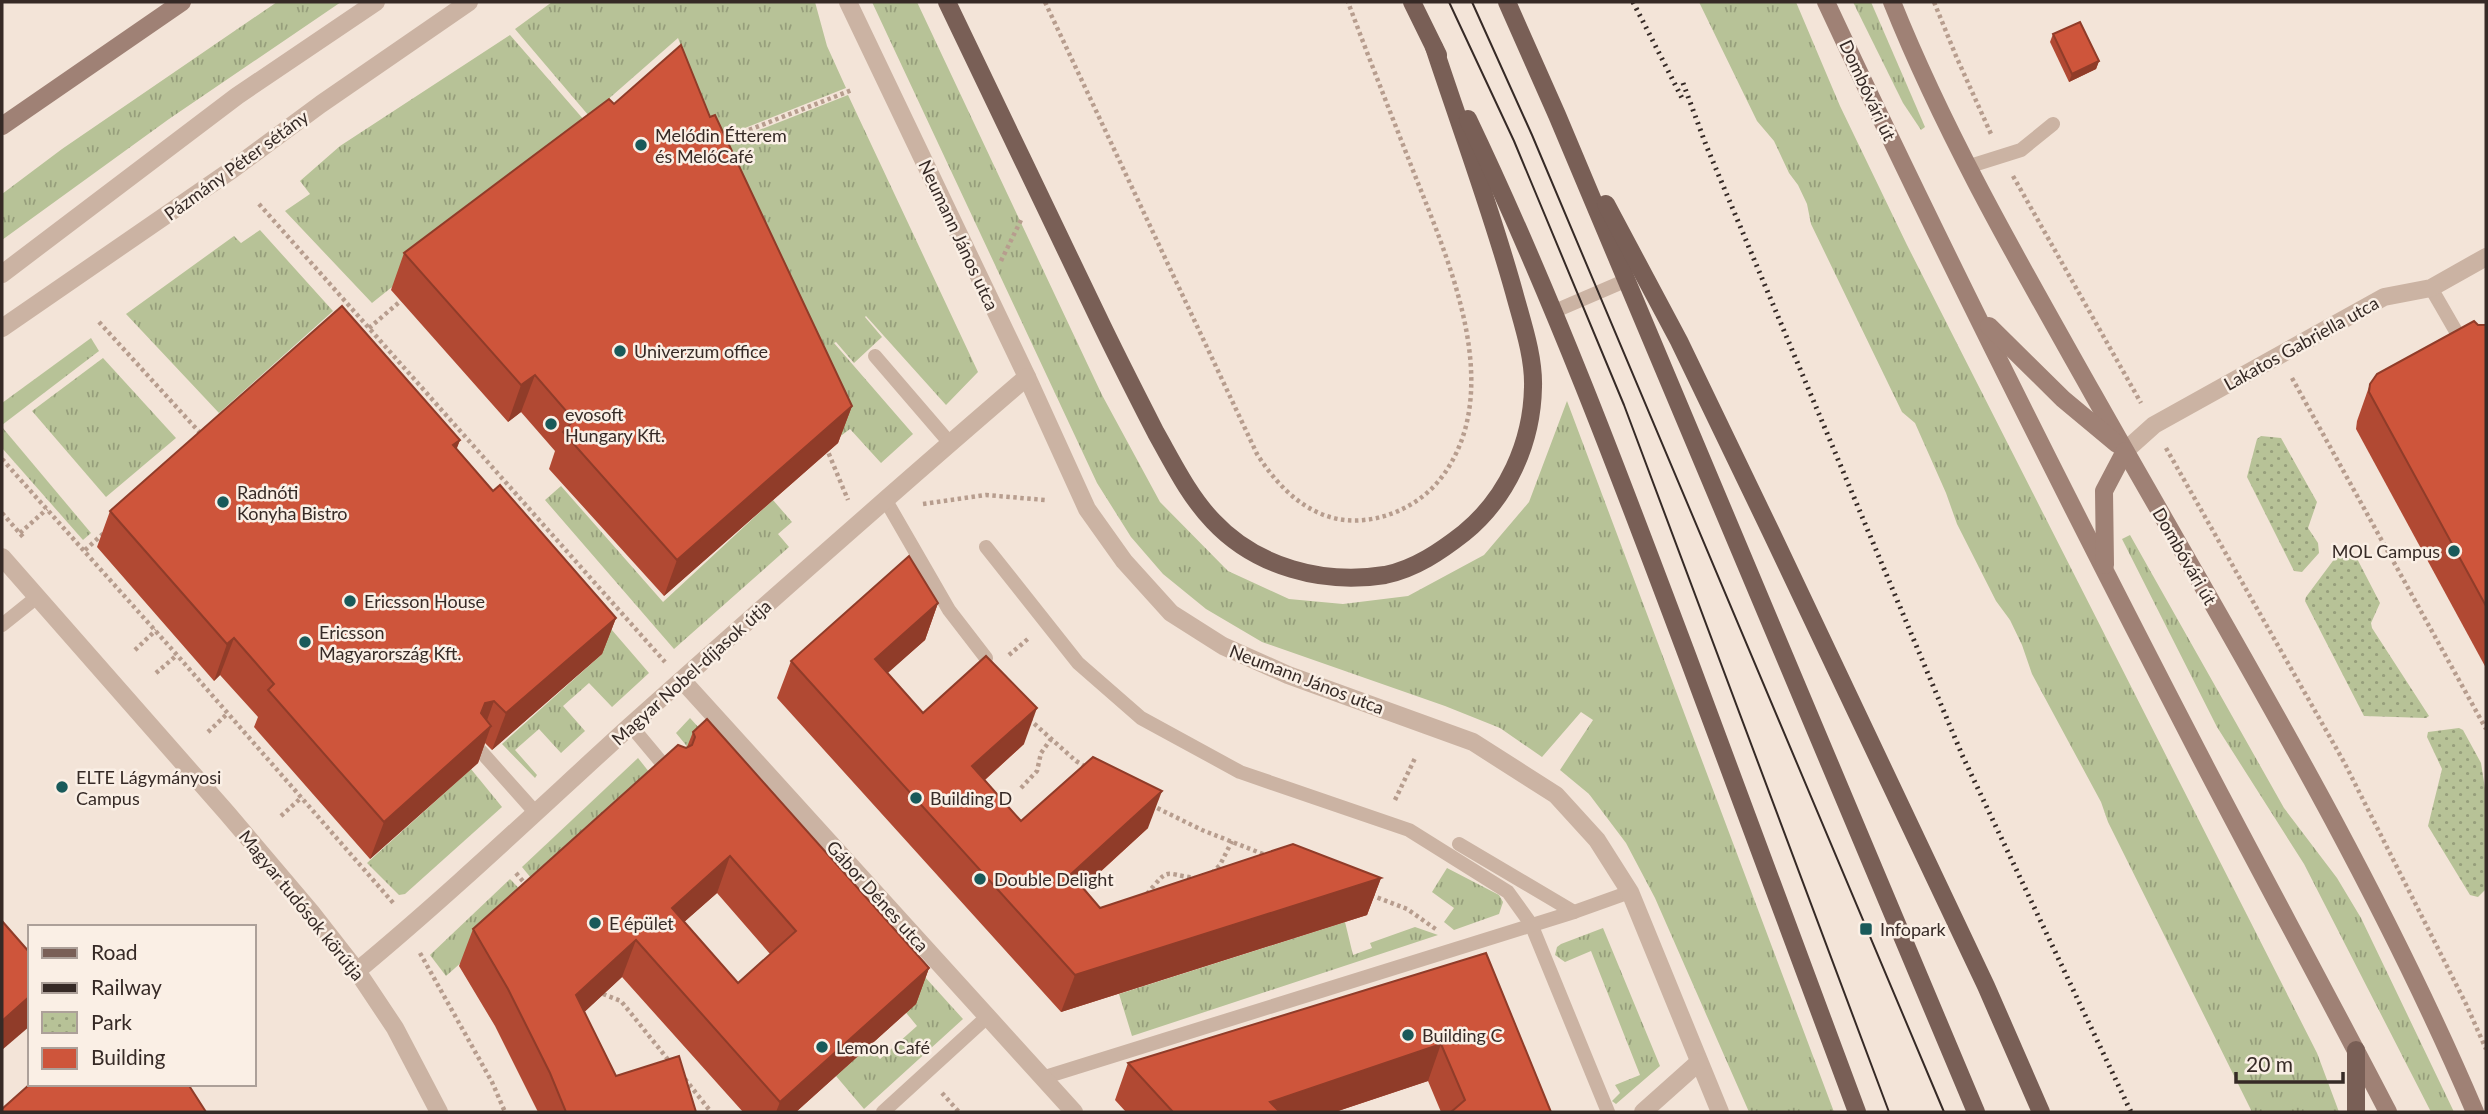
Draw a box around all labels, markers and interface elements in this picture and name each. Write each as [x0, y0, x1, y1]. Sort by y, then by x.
street label: Dombóvári út [1835, 36, 1901, 144]
street label: Pázmány Péter sétány [160, 105, 313, 225]
place label: Melódin Étterem és MelóCafé [655, 124, 787, 167]
marker: Melódin Étterem és MelóCafé [633, 137, 649, 153]
street label: Neumann János utca [914, 156, 1004, 314]
street label: Lakatos Gabriella utca [2220, 291, 2382, 395]
place label: Univerzum office [634, 340, 768, 362]
marker: Univerzum office [612, 343, 628, 359]
place label: evosoft Hungary Kft. [565, 403, 665, 446]
marker: evosoft Hungary Kft. [543, 416, 559, 432]
place label: Radnóti Konyha Bistro [237, 481, 348, 524]
marker: Radnóti Konyha Bistro [215, 494, 231, 510]
street label: Dombóvári út [2148, 503, 2222, 609]
place label: MOL Campus [2332, 540, 2440, 562]
marker: MOL Campus [2446, 543, 2462, 559]
place label: Ericsson House [364, 590, 485, 612]
marker: Ericsson House [342, 593, 358, 609]
street label: Magyar Nobel-díjasok útja [607, 595, 775, 749]
place label: Ericsson Magyarország Kft. [319, 621, 462, 664]
marker: Ericsson Magyarország Kft. [297, 634, 313, 650]
street label: Neumann János utca [1227, 639, 1387, 719]
place label: ELTE Lágymányosi Campus [76, 766, 221, 809]
marker: ELTE Lágymányosi Campus [54, 779, 70, 795]
place label: Building D [930, 787, 1012, 809]
marker: Building D [908, 790, 924, 806]
street label: Magyar tudósok körútja [235, 825, 369, 985]
street label: Gábor Dénes utca [822, 836, 934, 956]
place label: Double Delight [994, 868, 1114, 890]
marker: Double Delight [972, 871, 988, 887]
place label: E épület [609, 912, 674, 934]
marker: E épület [587, 915, 603, 931]
place label: Infopark [1880, 918, 1947, 940]
marker: Infopark [1858, 921, 1874, 937]
legend [28, 925, 256, 1086]
text: Road [91, 939, 138, 964]
text: Railway [91, 974, 162, 999]
text: Park [91, 1009, 132, 1034]
place label: Building C [1422, 1024, 1503, 1046]
marker: Building C [1400, 1027, 1416, 1043]
place label: Lemon Café [836, 1036, 930, 1058]
marker: Lemon Café [814, 1039, 830, 1055]
scale bar [2236, 1040, 2343, 1084]
text: Building [91, 1044, 166, 1069]
text: 20 m [2246, 1051, 2293, 1076]

